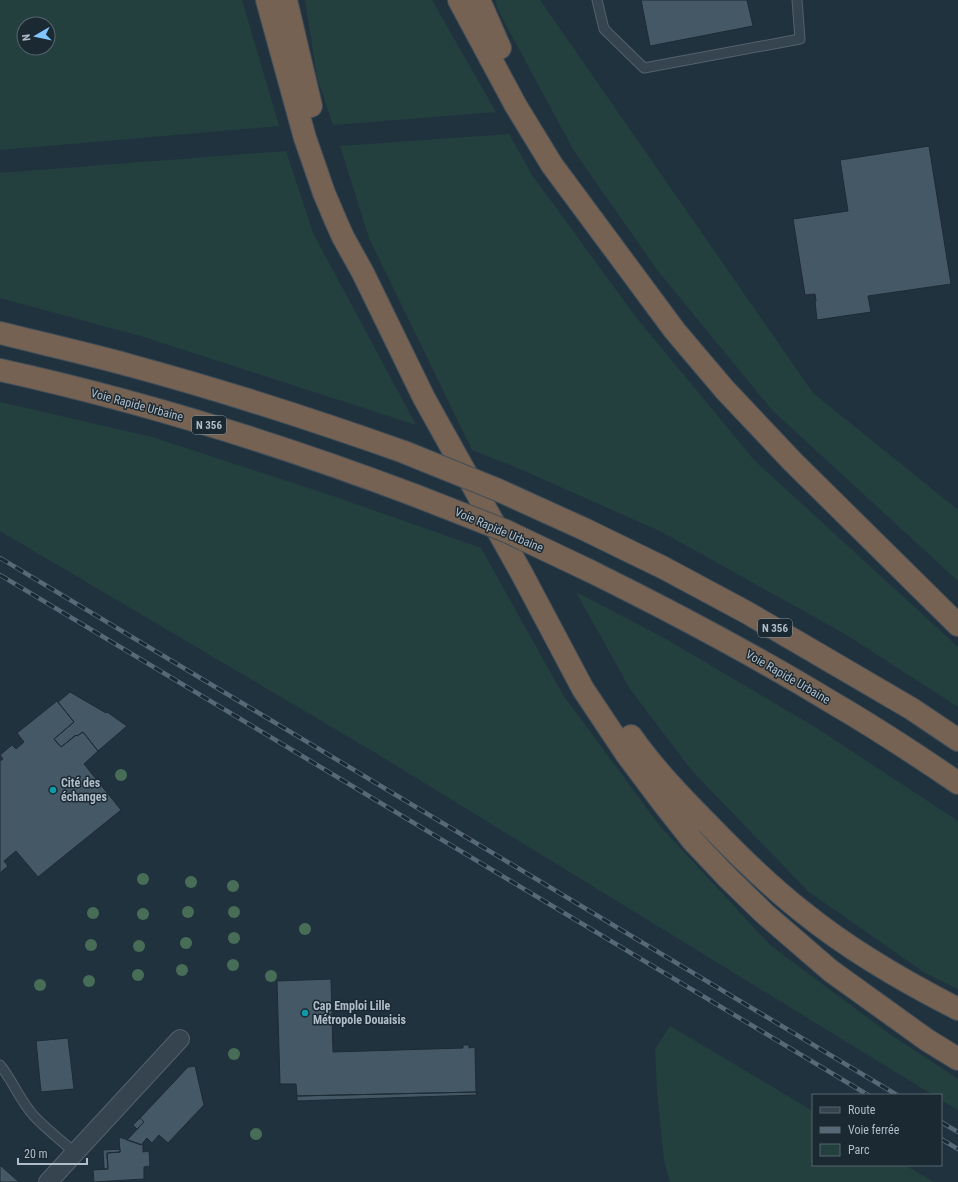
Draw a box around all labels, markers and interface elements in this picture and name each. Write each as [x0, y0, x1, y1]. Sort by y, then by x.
north arrow [16, 16, 56, 56]
text: N [20, 33, 34, 42]
street label: Voie Rapide Urbaine [89, 386, 185, 424]
road number: N 356 [192, 416, 226, 434]
street label: Voie Rapide Urbaine [453, 505, 546, 555]
road number: N 356 [758, 619, 792, 637]
street label: Voie Rapide Urbaine [743, 647, 833, 707]
place label: Cité des échanges [61, 776, 108, 804]
marker: Cité des échanges [48, 785, 58, 795]
place label: Cap Emploi Lille Métropole Douaisis [313, 999, 406, 1027]
marker: Cap Emploi Lille Métropole Douaisis [300, 1008, 310, 1018]
legend [812, 1094, 942, 1166]
text: Route [848, 1103, 876, 1117]
text: Voie ferrée [848, 1123, 900, 1137]
scale bar [18, 1140, 87, 1166]
text: Parc [848, 1143, 870, 1157]
text: 20 m [24, 1147, 48, 1161]

